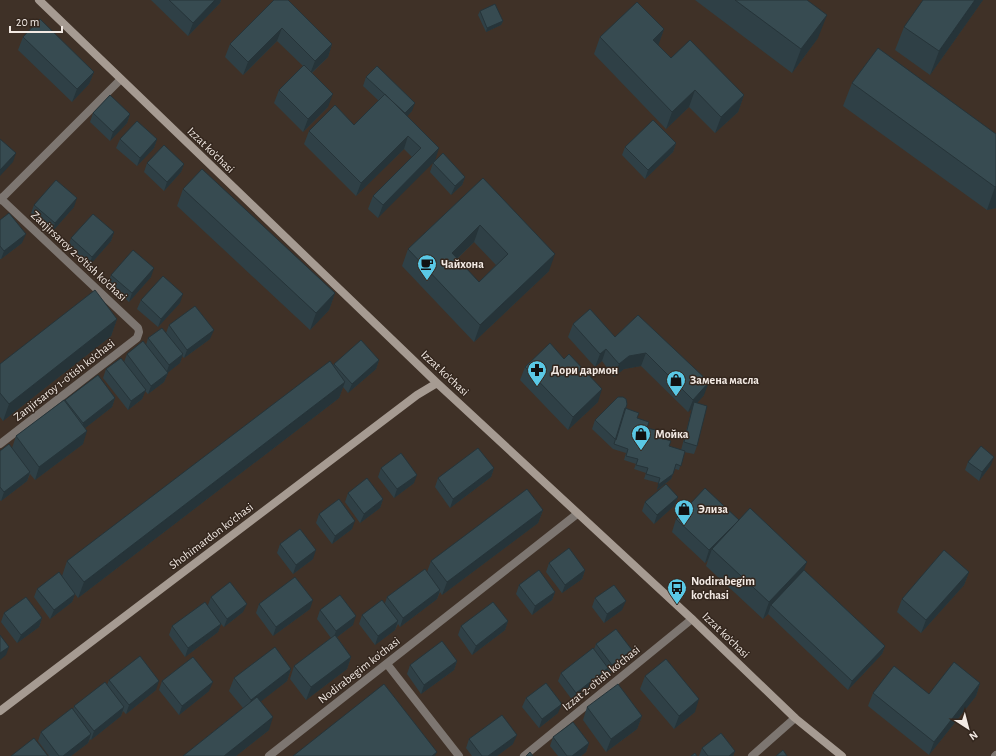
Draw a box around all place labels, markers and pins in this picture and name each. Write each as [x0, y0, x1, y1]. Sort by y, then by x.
cafe icon: Чайхона [416, 253, 438, 281]
place label: Чайхона [441, 258, 484, 270]
pharmacy icon: Дори дармон [526, 359, 548, 387]
place label: Дори дармон [551, 364, 618, 376]
shop icon: Замена масла [665, 369, 687, 397]
place label: Замена масла [690, 374, 759, 386]
shop icon: Мойка [630, 423, 652, 451]
place label: Мойка [655, 428, 689, 440]
shop icon: Элиза [673, 498, 695, 526]
place label: Элиза [698, 503, 728, 515]
place label: Nodirabegim ko'chasi [691, 575, 755, 601]
bus stop icon: Nodirabegim ko'chasi [666, 577, 688, 605]

